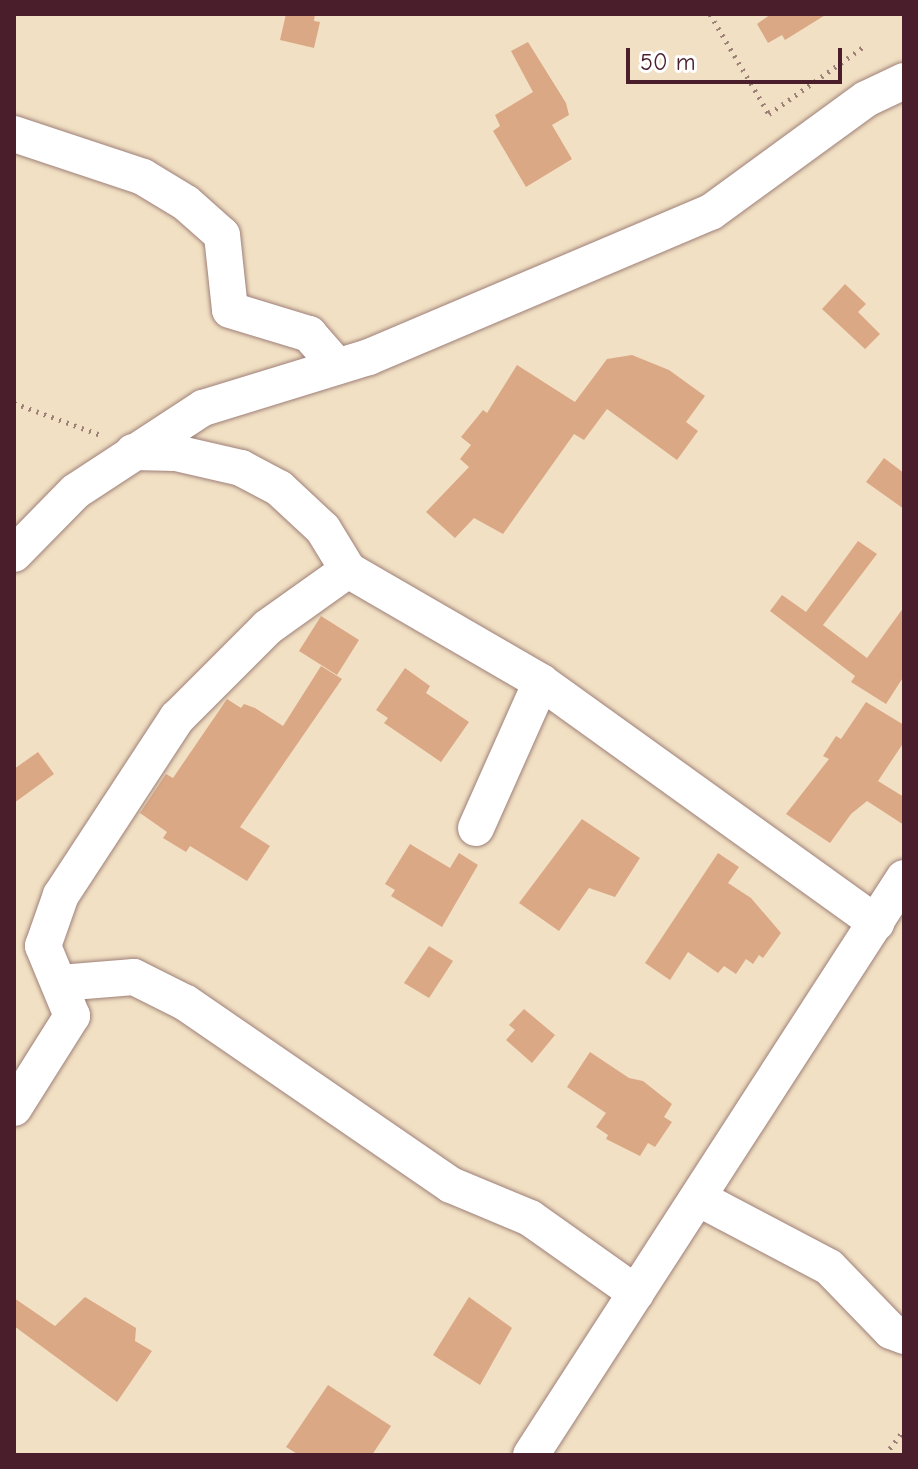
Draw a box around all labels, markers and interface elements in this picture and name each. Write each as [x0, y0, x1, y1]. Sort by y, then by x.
scale bar [630, 32, 846, 82]
text: 50 m [640, 48, 696, 76]

